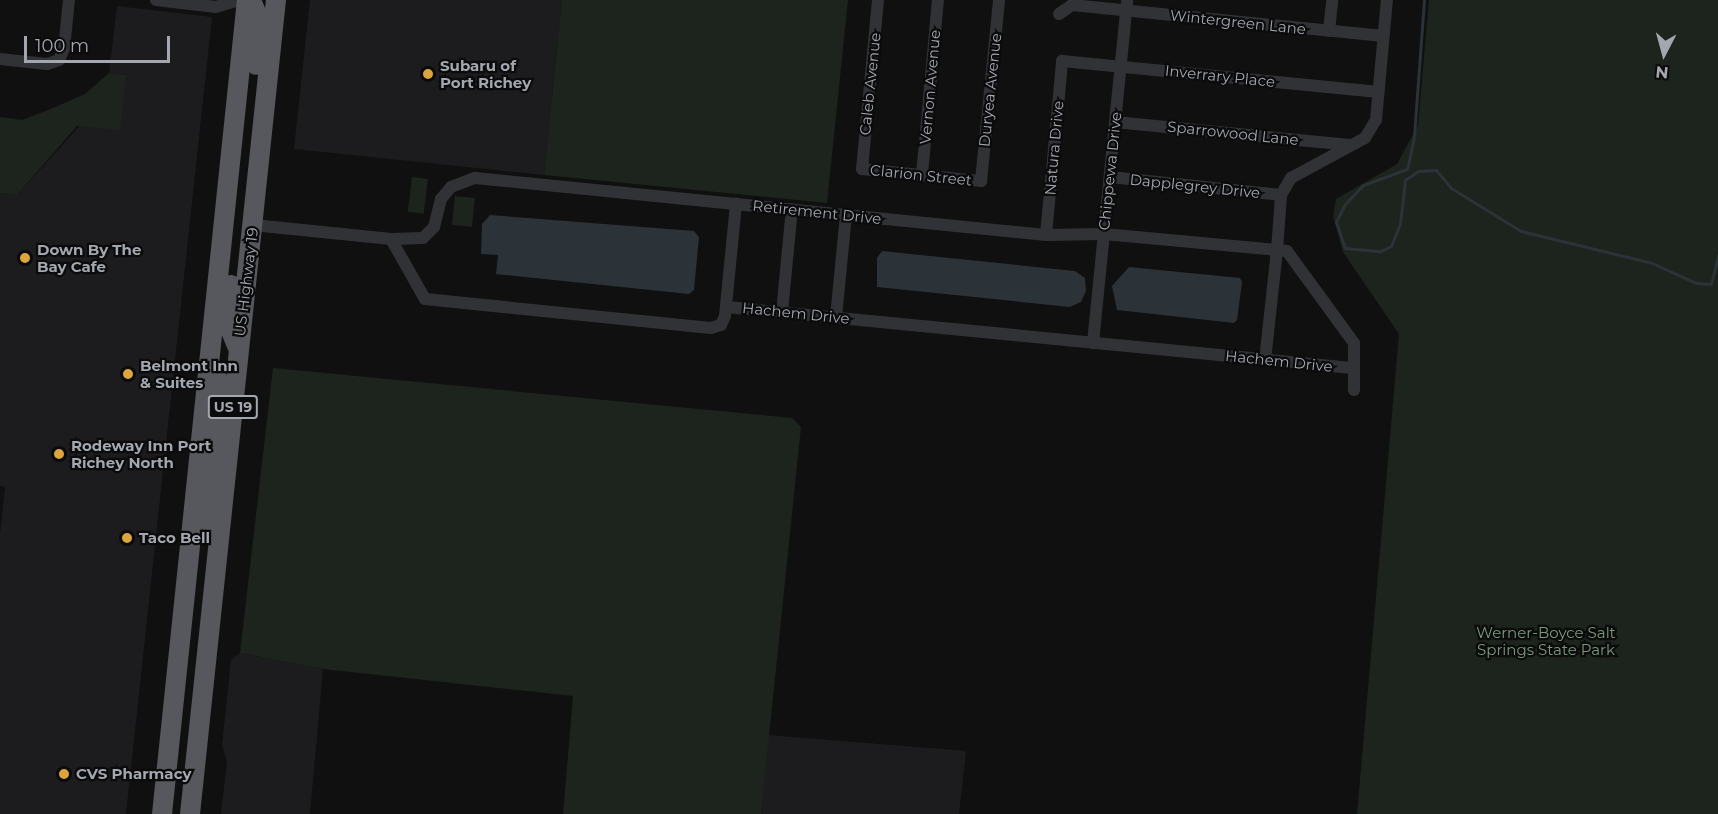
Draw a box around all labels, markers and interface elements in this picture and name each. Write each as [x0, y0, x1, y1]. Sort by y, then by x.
street label: Wintergreen Lane [1169, 6, 1307, 38]
scale bar [27, 24, 172, 62]
north arrow [1634, 24, 1694, 84]
street label: Vernon Avenue [916, 29, 944, 145]
street label: Caleb Avenue [856, 32, 884, 136]
street label: Duryea Avenue [975, 32, 1005, 148]
text: 100 m [35, 35, 89, 57]
place label: Subaru of Port Richey [440, 56, 531, 91]
street label: Inverrary Place [1164, 61, 1276, 91]
text: N [1655, 62, 1669, 83]
marker: Subaru of Port Richey [421, 67, 435, 81]
street label: Natura Drive [1041, 100, 1067, 196]
street label: Chippewa Drive [1095, 111, 1125, 231]
street label: Sparrowood Lane [1166, 117, 1300, 149]
street label: Clarion Street [869, 161, 973, 189]
street label: Dapplegrey Drive [1129, 170, 1261, 202]
street label: Retirement Drive [752, 196, 882, 228]
street label: US Highway 19 [230, 227, 262, 337]
place label: Down By The Bay Cafe [37, 240, 142, 275]
marker: Down By The Bay Cafe [18, 251, 32, 265]
street label: Hachem Drive [742, 298, 850, 328]
street label: Hachem Drive [1225, 346, 1333, 376]
place label: Belmont Inn & Suites [140, 356, 238, 391]
marker: Belmont Inn & Suites [121, 367, 135, 381]
road number: US 19 [208, 396, 258, 418]
place label: Rodeway Inn Port Richey North [71, 436, 211, 471]
marker: Rodeway Inn Port Richey North [52, 447, 66, 461]
place label: Taco Bell [139, 529, 210, 547]
marker: Taco Bell [120, 531, 134, 545]
park label: Werner-Boyce Salt Springs State Park [1476, 623, 1616, 658]
place label: CVS Pharmacy [76, 765, 191, 783]
marker: CVS Pharmacy [57, 767, 71, 781]

